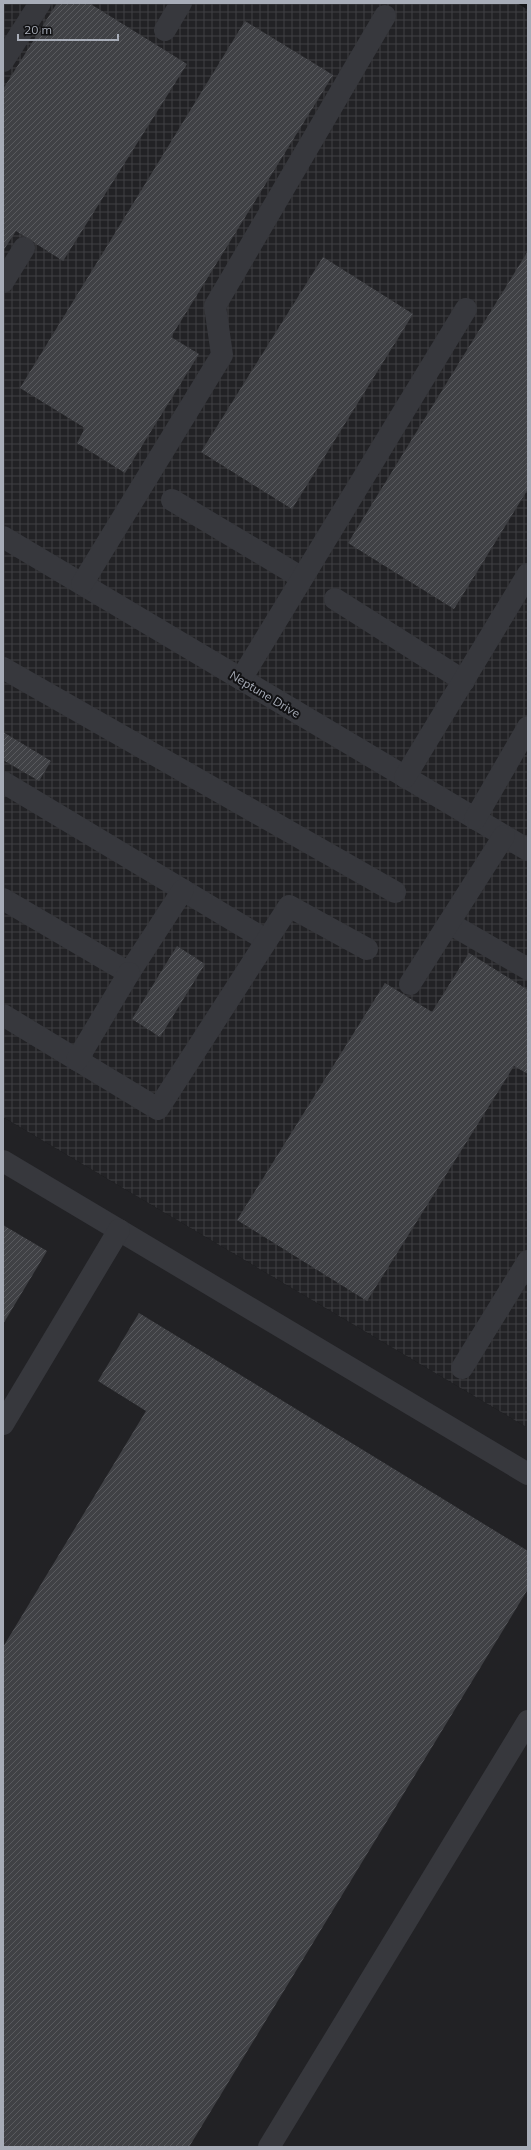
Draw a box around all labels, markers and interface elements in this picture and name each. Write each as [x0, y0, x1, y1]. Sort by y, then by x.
scale bar [18, 16, 118, 42]
text: 20 m [24, 22, 52, 37]
street label: Neptune Drive [227, 667, 303, 721]

